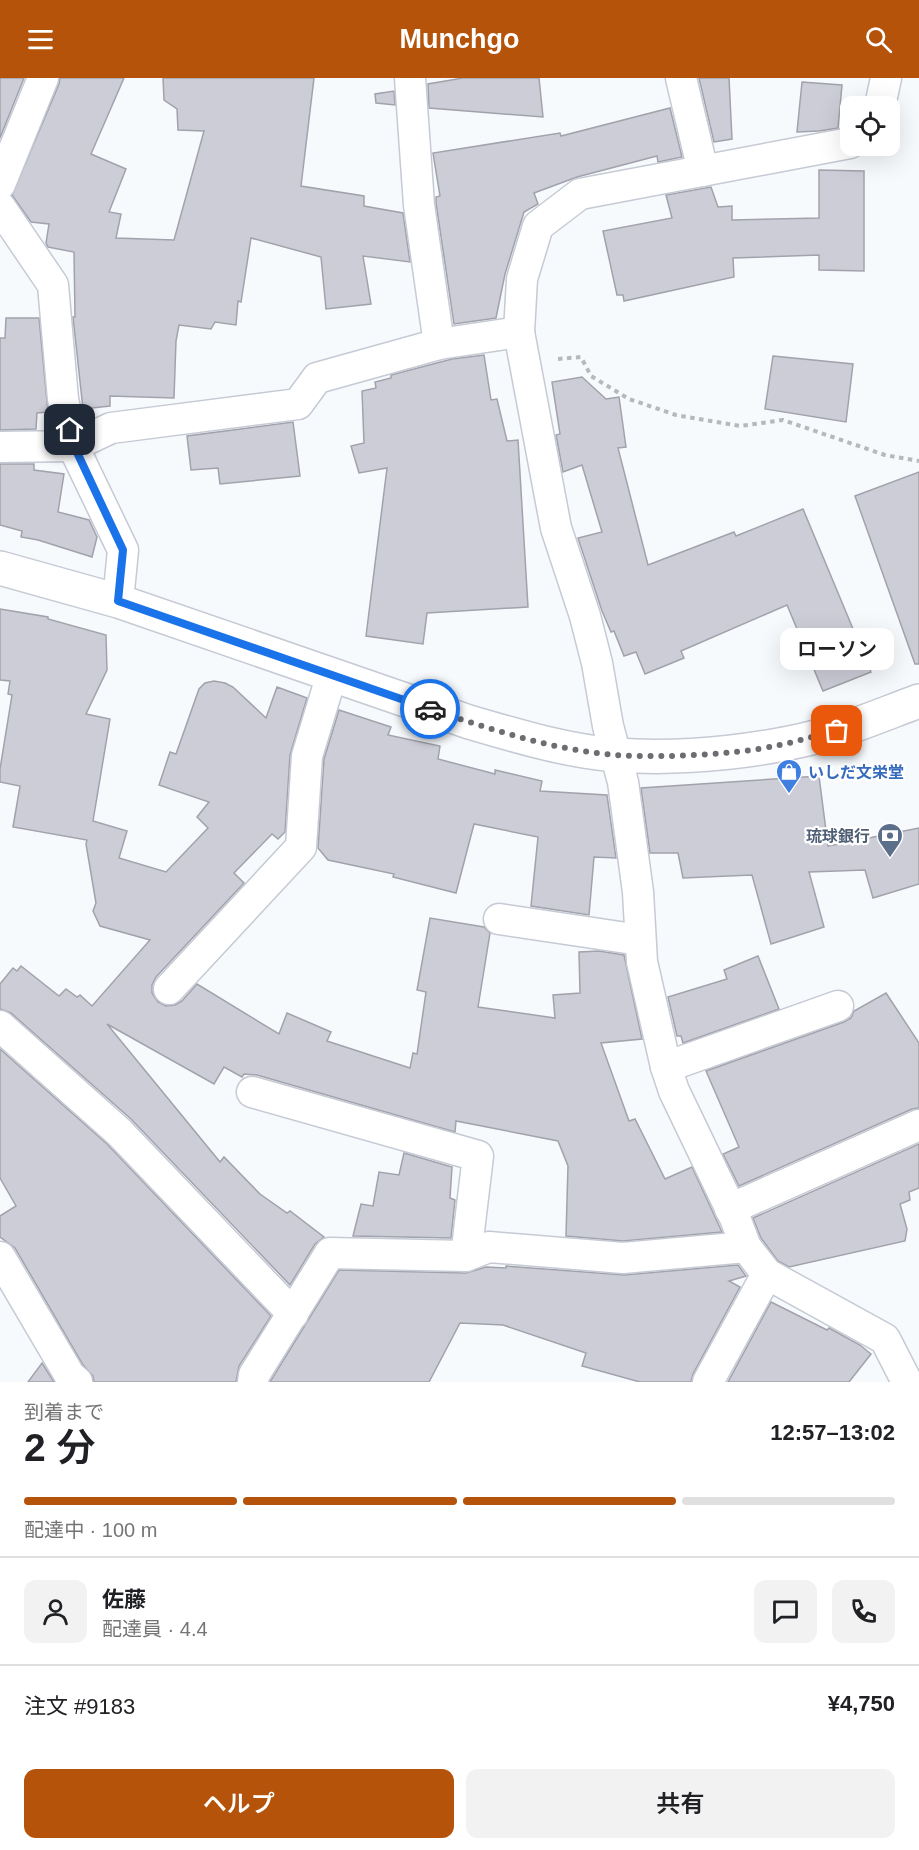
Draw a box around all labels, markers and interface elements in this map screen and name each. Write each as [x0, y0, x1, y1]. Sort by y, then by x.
icon: menu [24, 23, 57, 56]
icon: search [862, 23, 895, 56]
text: Munchgo [400, 24, 519, 54]
map controls [840, 96, 900, 156]
button: locate [840, 96, 900, 156]
pin [44, 404, 95, 455]
icon: home [53, 413, 86, 446]
callout: ローソン [780, 629, 894, 671]
text: ローソン [797, 638, 877, 660]
courier [400, 679, 460, 739]
icon: car [414, 693, 447, 726]
pin [811, 705, 862, 756]
icon: bag [820, 714, 853, 747]
shop icon: いしだ文栄堂 [774, 757, 804, 795]
place label: いしだ文栄堂 [808, 764, 904, 781]
bank icon: 琉球銀行 [875, 821, 905, 859]
place label: 琉球銀行 [806, 828, 870, 845]
text: 到着まで [24, 1401, 104, 1423]
text: 12:57–13:02 [770, 1420, 895, 1445]
text: 2 分 [24, 1426, 96, 1469]
text: 配達中 · 100 m [24, 1519, 157, 1541]
button: person [24, 1580, 87, 1643]
button: chat [754, 1580, 817, 1643]
button: phone [832, 1580, 895, 1643]
text: 佐藤 [102, 1587, 146, 1612]
text: 配達員 · 4.4 [102, 1618, 208, 1640]
text: ¥4,750 [828, 1691, 895, 1716]
text: 注文 #9183 [24, 1694, 135, 1719]
button: ヘルプ [24, 1769, 454, 1838]
button: 共有 [466, 1769, 895, 1838]

